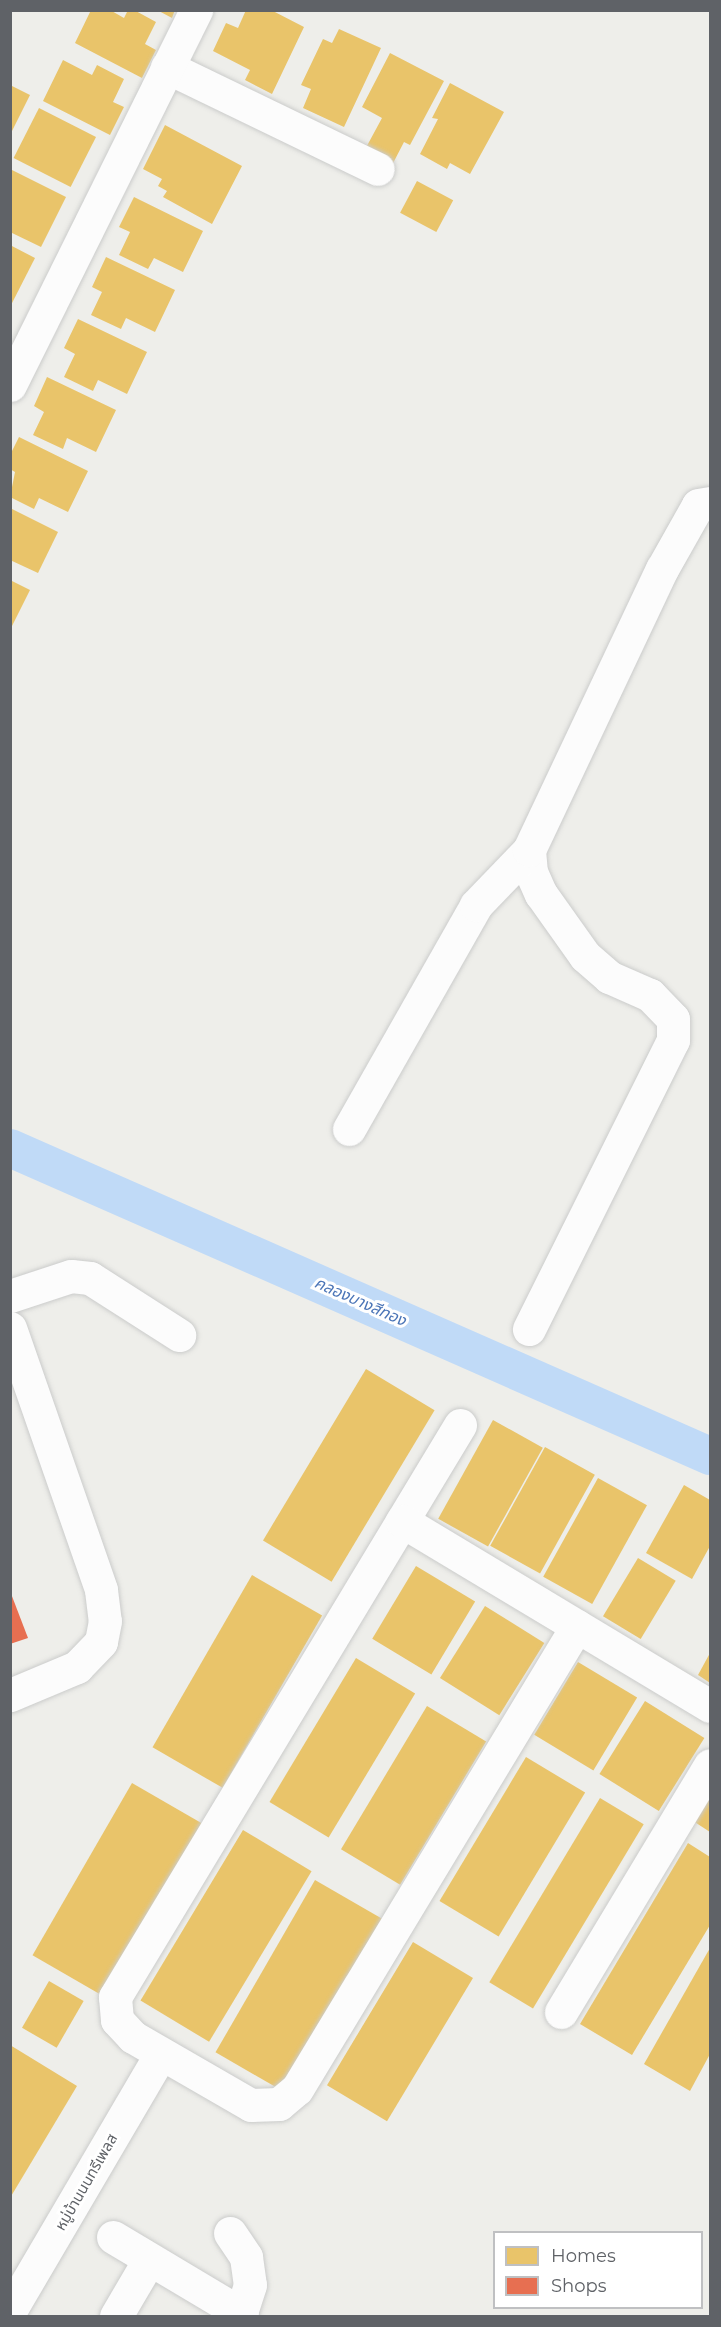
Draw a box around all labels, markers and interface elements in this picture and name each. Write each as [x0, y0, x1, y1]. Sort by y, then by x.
water label: คลองบางสีทอง [311, 1273, 409, 1331]
street label: หมู่บ้านนนทรีเพลส [51, 2130, 121, 2234]
legend [493, 2231, 703, 2309]
text: Homes [551, 2245, 616, 2267]
text: Shops [551, 2275, 607, 2297]

